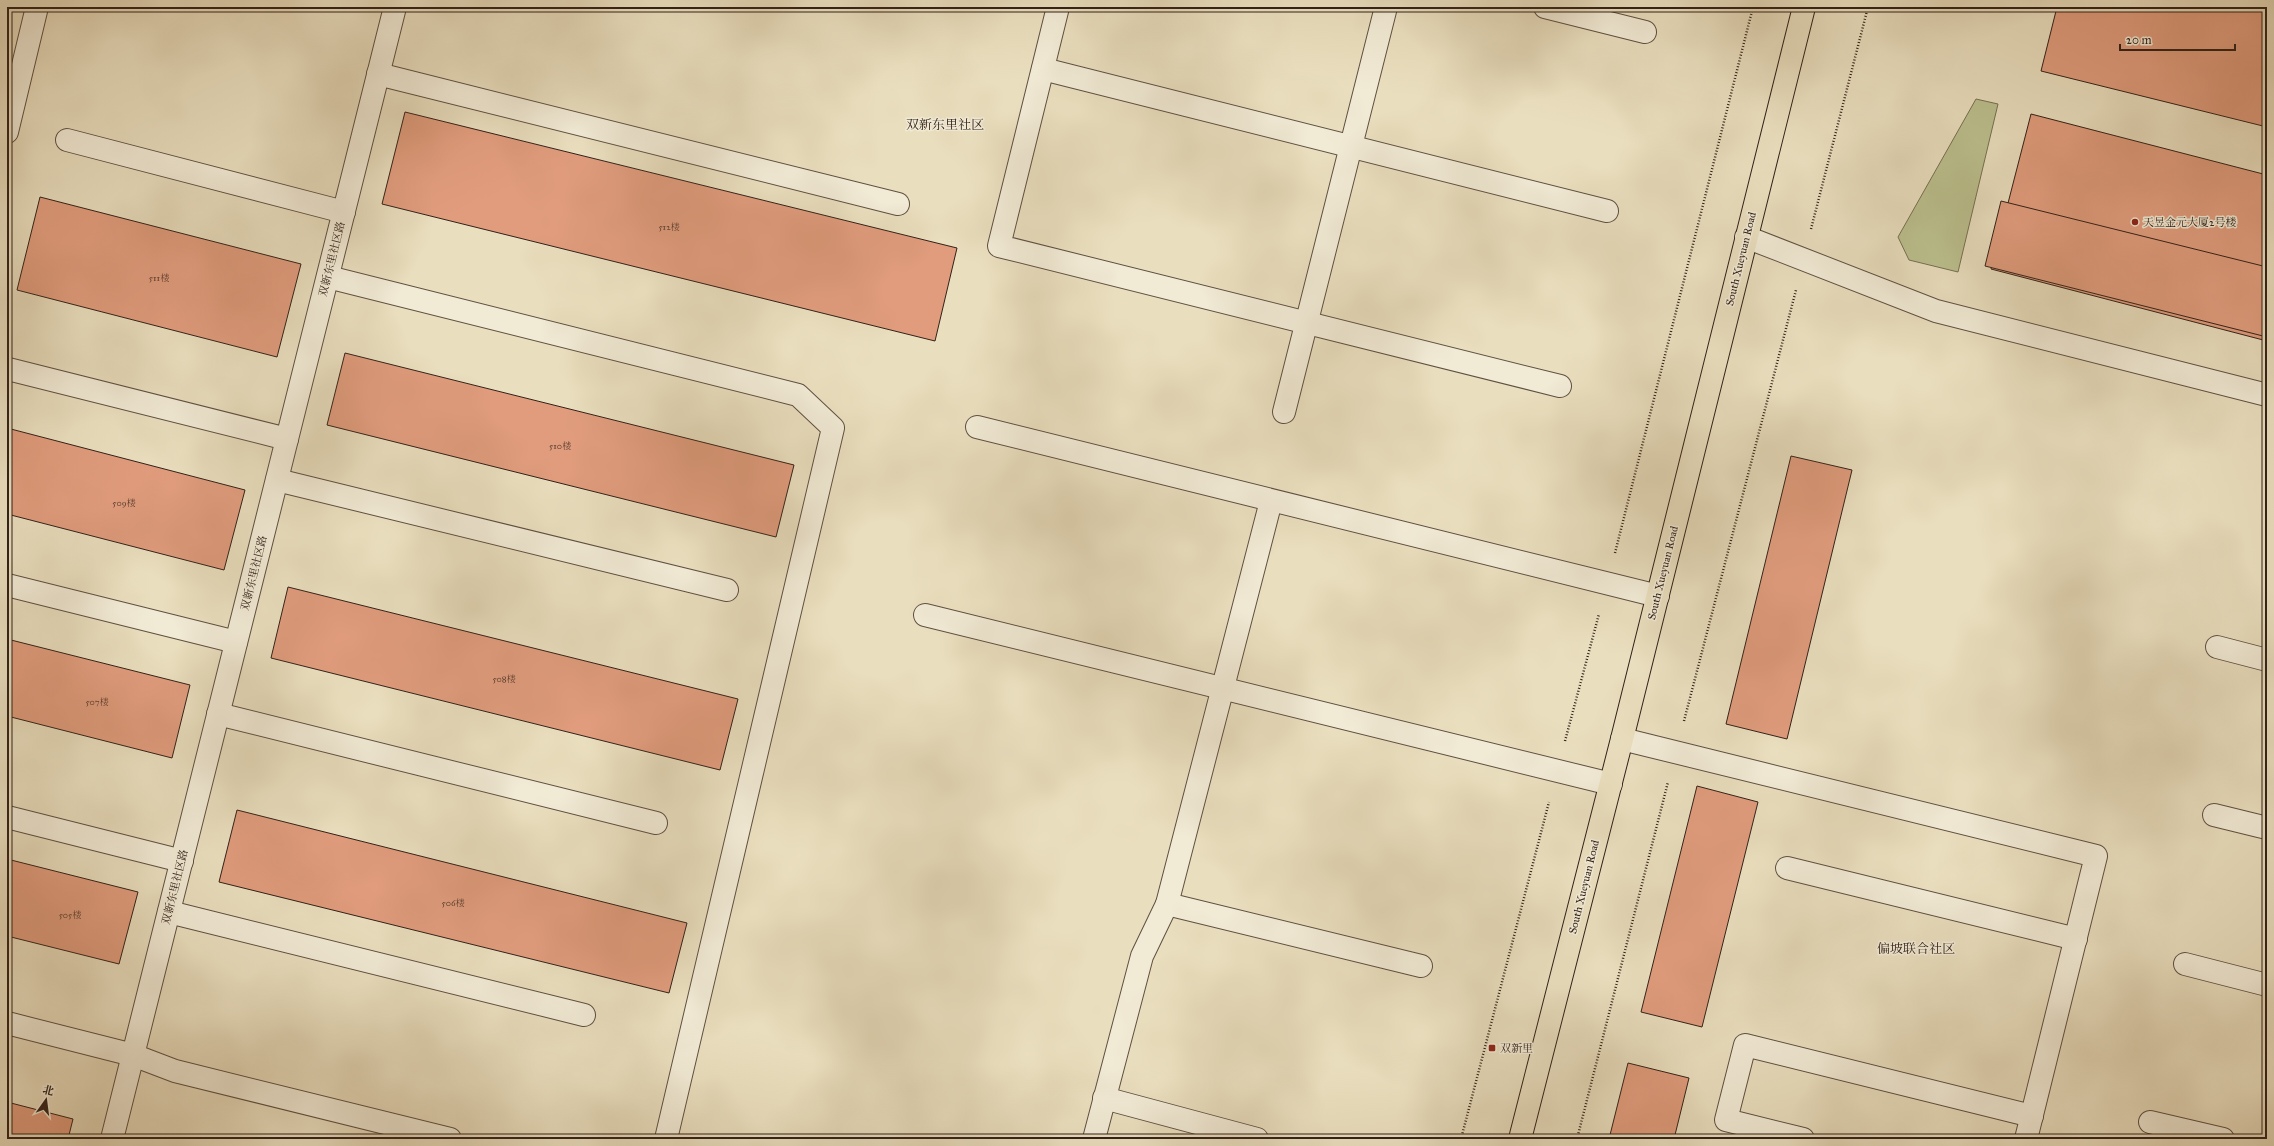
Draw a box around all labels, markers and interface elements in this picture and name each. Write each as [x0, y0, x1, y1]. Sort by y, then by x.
scale bar [2120, 26, 2235, 52]
text: 20 m [2126, 33, 2152, 47]
district label: 双新东里社区 [906, 117, 984, 133]
street label: South Xueyuan Road [1723, 210, 1759, 307]
place label: 天昱金元大厦2号楼 [2143, 216, 2236, 229]
marker: 天昱金元大厦2号楼 [2130, 217, 2140, 227]
street label: 双新东里社区路 [316, 220, 348, 298]
house number: 512楼 [658, 221, 680, 232]
house number: 511楼 [149, 272, 169, 283]
house number: 510楼 [549, 440, 571, 451]
house number: 509楼 [112, 497, 136, 508]
street label: South Xueyuan Road [1645, 524, 1681, 621]
street label: 双新东里社区路 [238, 534, 270, 612]
house number: 508楼 [492, 673, 516, 684]
house number: 507楼 [85, 696, 109, 707]
street label: South Xueyuan Road [1566, 838, 1602, 935]
street label: 双新东里社区路 [159, 848, 191, 926]
house number: 506楼 [441, 897, 465, 908]
house number: 505楼 [59, 909, 81, 920]
district label: 偏坡联合社区 [1877, 941, 1955, 957]
place label: 双新里 [1500, 1042, 1533, 1055]
marker: 双新里 [1487, 1043, 1497, 1053]
north arrow [26, 1080, 66, 1120]
text: 北 [41, 1083, 55, 1098]

